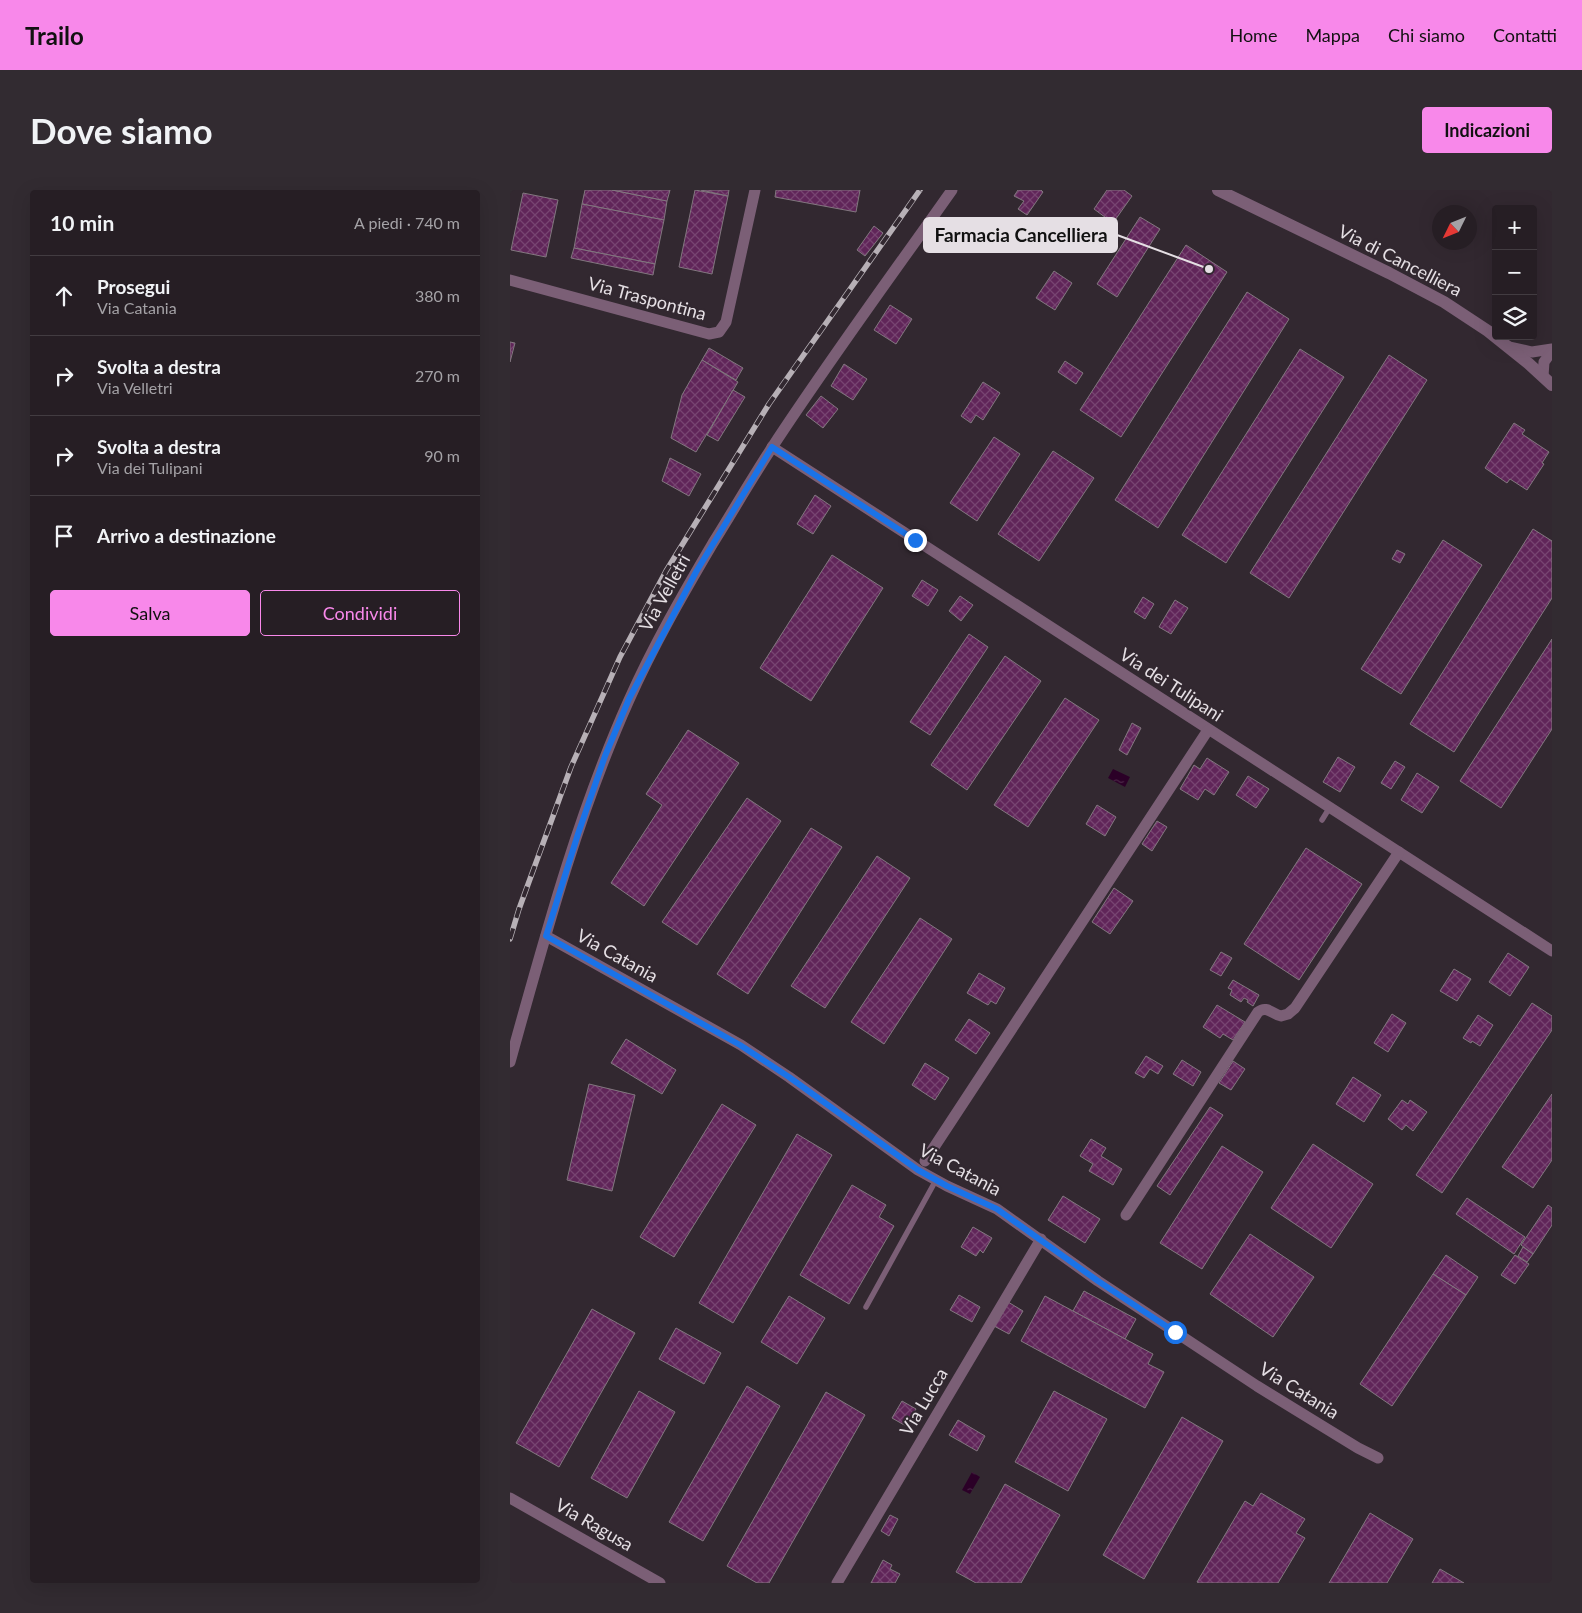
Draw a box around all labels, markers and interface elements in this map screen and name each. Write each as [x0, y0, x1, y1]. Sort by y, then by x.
text: Trailo [25, 21, 84, 50]
text: Home [1229, 24, 1277, 46]
text: Mappa [1305, 24, 1360, 46]
text: Chi siamo [1388, 24, 1465, 46]
text: Contatti [1493, 24, 1557, 46]
button: Indicazioni [1422, 107, 1552, 153]
text: Dove siamo [30, 109, 213, 151]
north arrow [1432, 205, 1477, 250]
map controls [1492, 205, 1537, 340]
button: + [1492, 205, 1537, 250]
text: 10 min [50, 210, 114, 235]
text: A piedi · 740 m [354, 213, 460, 232]
callout: Farmacia Cancelliera [924, 218, 1117, 252]
street label: Via di Cancelliera [1335, 220, 1466, 301]
text: Farmacia Cancelliera [934, 223, 1108, 246]
button: − [1492, 250, 1537, 295]
street label: Via Traspontina [586, 272, 709, 324]
text: Prosegui [97, 275, 170, 298]
icon: ahead [50, 282, 78, 310]
text: 380 m [415, 286, 460, 305]
button: layers [1492, 295, 1537, 340]
text: Via Catania [97, 298, 177, 317]
text: Svolta a destra [97, 355, 221, 378]
icon: right [50, 362, 78, 390]
text: 270 m [415, 366, 460, 385]
text: Via Velletri [97, 378, 173, 397]
text: Svolta a destra [97, 435, 221, 458]
icon: right [50, 442, 78, 470]
text: 90 m [424, 446, 460, 465]
text: Via dei Tulipani [97, 458, 203, 477]
icon: arrive [50, 522, 78, 550]
text: Arrivo a destinazione [97, 524, 276, 547]
route end [904, 529, 927, 552]
street label: Via Velletri [634, 550, 694, 635]
button: Salva [50, 590, 250, 636]
button: Condividi [260, 590, 460, 636]
street label: Via dei Tulipani [1116, 643, 1227, 726]
street label: Via Catania [573, 924, 662, 986]
street label: Via Catania [916, 1138, 1005, 1200]
route start [1164, 1321, 1187, 1344]
street label: Via Catania [1256, 1357, 1343, 1423]
street label: Via Lucca [894, 1364, 952, 1439]
street label: Via Ragusa [552, 1493, 637, 1555]

